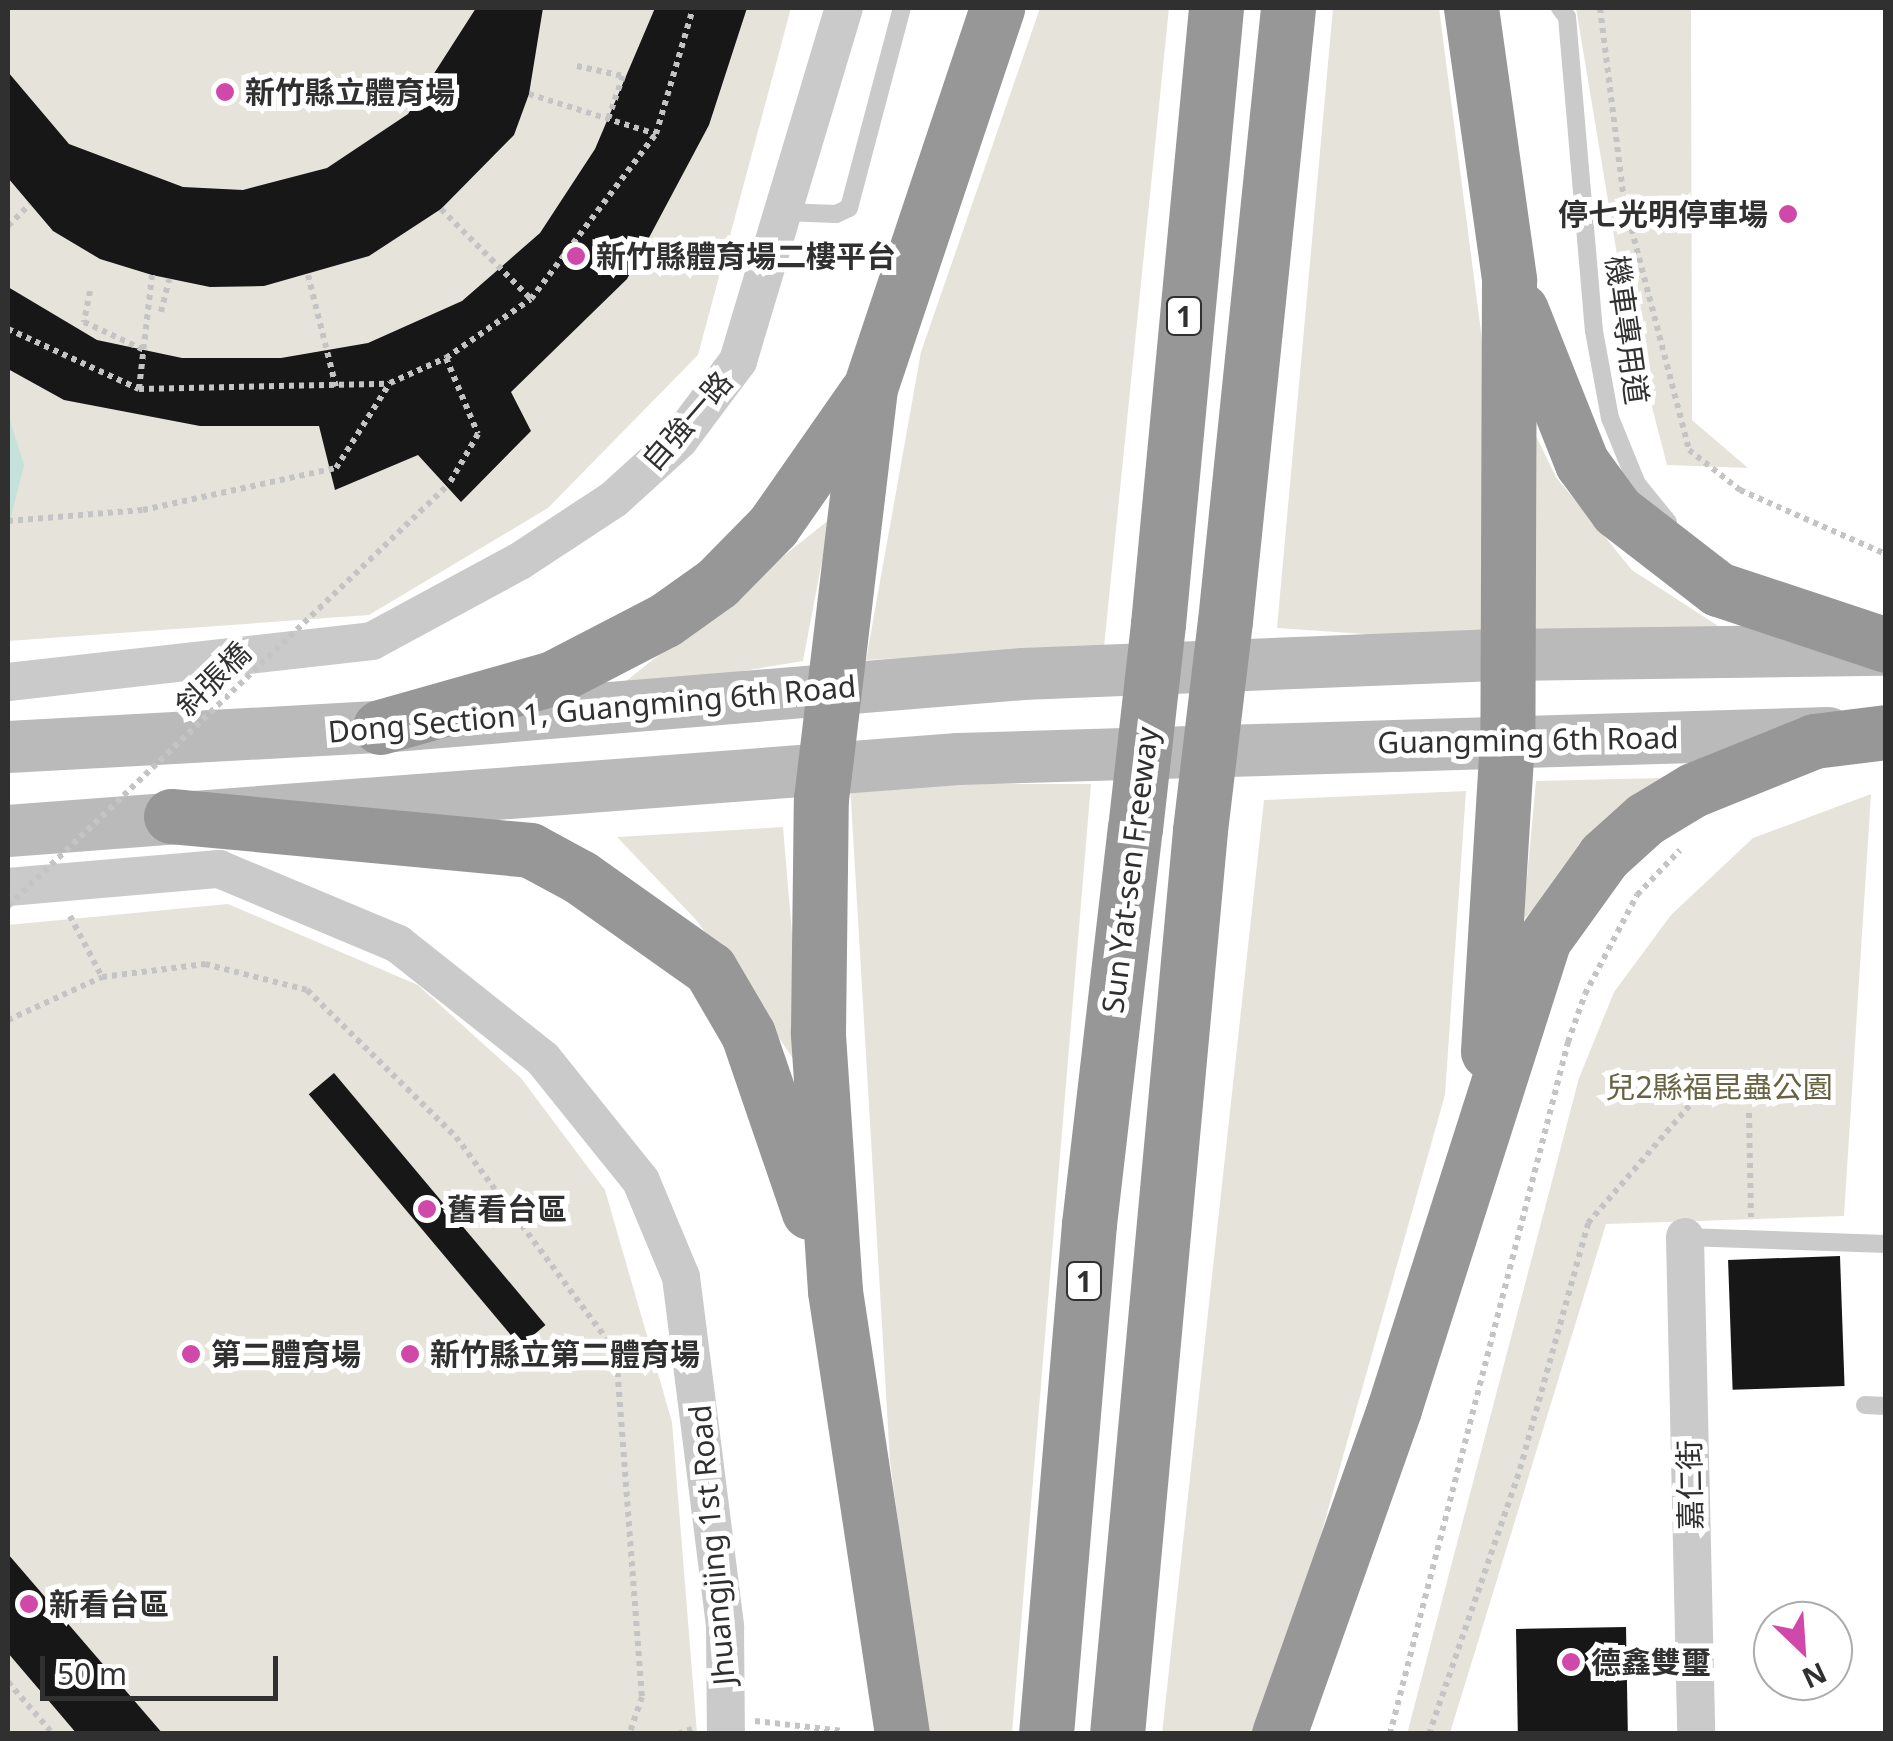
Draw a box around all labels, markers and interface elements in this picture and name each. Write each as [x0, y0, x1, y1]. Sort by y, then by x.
place label: 新竹縣立體育場 [245, 74, 455, 110]
marker: 新竹縣立體育場 [214, 81, 236, 103]
place label: 停七光明停車場 [1558, 196, 1768, 232]
marker: 停七光明停車場 [1777, 203, 1799, 225]
place label: 新竹縣體育場二樓平台 [596, 238, 896, 274]
marker: 新竹縣體育場二樓平台 [565, 245, 587, 267]
street label: 機車專用道 [1599, 253, 1655, 407]
road number: 1 [1164, 293, 1204, 339]
street label: 自強一路 [634, 364, 740, 478]
street label: 斜張橋 [168, 635, 258, 723]
street label: Dong Section 1, Guangming 6th Road [326, 668, 858, 750]
street label: Guangming 6th Road [1377, 719, 1679, 761]
street label: Sun Yat-sen Freeway [1095, 725, 1165, 1015]
park label: 兒2縣福昆蟲公園 [1605, 1069, 1833, 1105]
place label: 舊看台區 [447, 1191, 567, 1227]
marker: 舊看台區 [416, 1198, 438, 1220]
road number: 1 [1064, 1258, 1104, 1304]
place label: 第二體育場 [211, 1336, 361, 1372]
place label: 新竹縣立第二體育場 [430, 1336, 700, 1372]
marker: 第二體育場 [180, 1343, 202, 1365]
marker: 新竹縣立第二體育場 [399, 1343, 421, 1365]
street label: Jhuangjing 1st Road [682, 1403, 742, 1687]
street label: 嘉仁街 [1671, 1440, 1709, 1530]
place label: 新看台區 [49, 1586, 169, 1622]
marker: 新看台區 [18, 1593, 40, 1615]
north arrow [1753, 1601, 1853, 1701]
scale bar [45, 1636, 282, 1698]
place label: 德鑫雙璽 [1591, 1644, 1711, 1680]
marker: 德鑫雙璽 [1560, 1651, 1582, 1673]
text: 50 m [57, 1653, 127, 1694]
text: N [1796, 1654, 1833, 1698]

